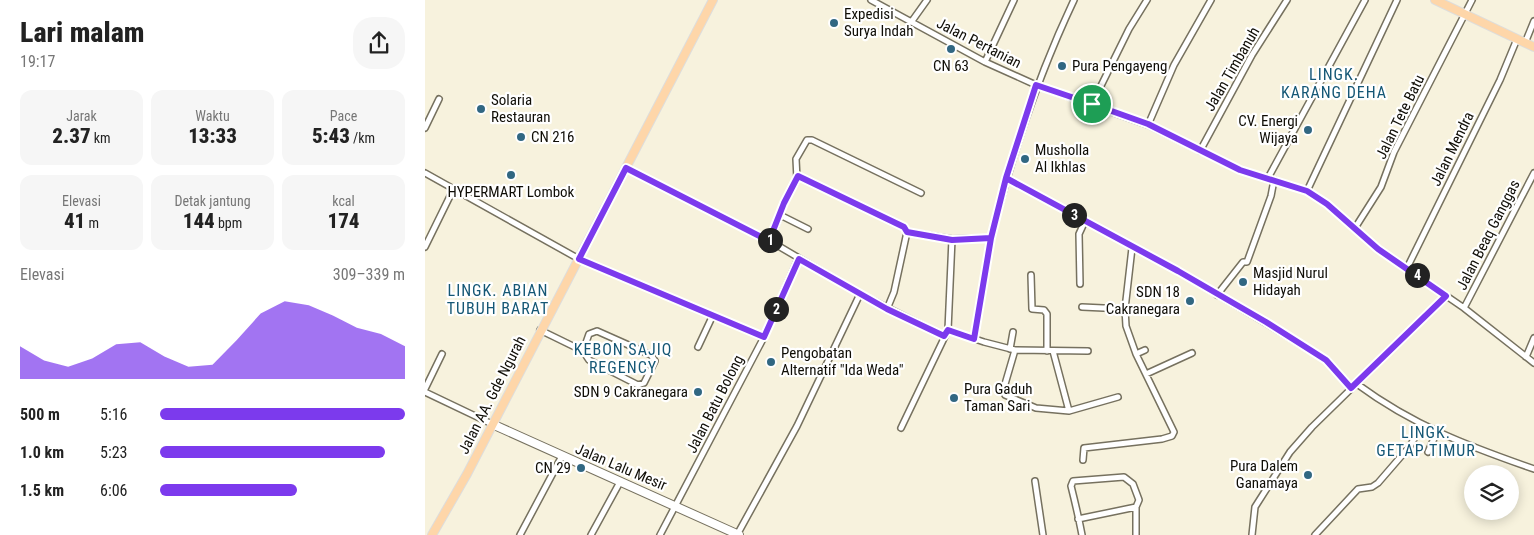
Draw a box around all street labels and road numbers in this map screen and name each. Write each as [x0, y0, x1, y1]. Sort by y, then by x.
street label: Jalan Pertanian [934, 14, 1024, 72]
street label: Jalan Timbanuh [1201, 24, 1263, 114]
street label: Jalan Tete Batu [1372, 72, 1428, 162]
street label: Jalan Mendra [1426, 109, 1478, 189]
street label: Jalan Beaq Ganggas [1452, 177, 1524, 293]
street label: Jalan AA. Gde Ngurah [454, 333, 530, 457]
street label: Jalan Batu Bolong [683, 352, 747, 456]
street label: Jalan Lalu Mesir [573, 440, 670, 494]

